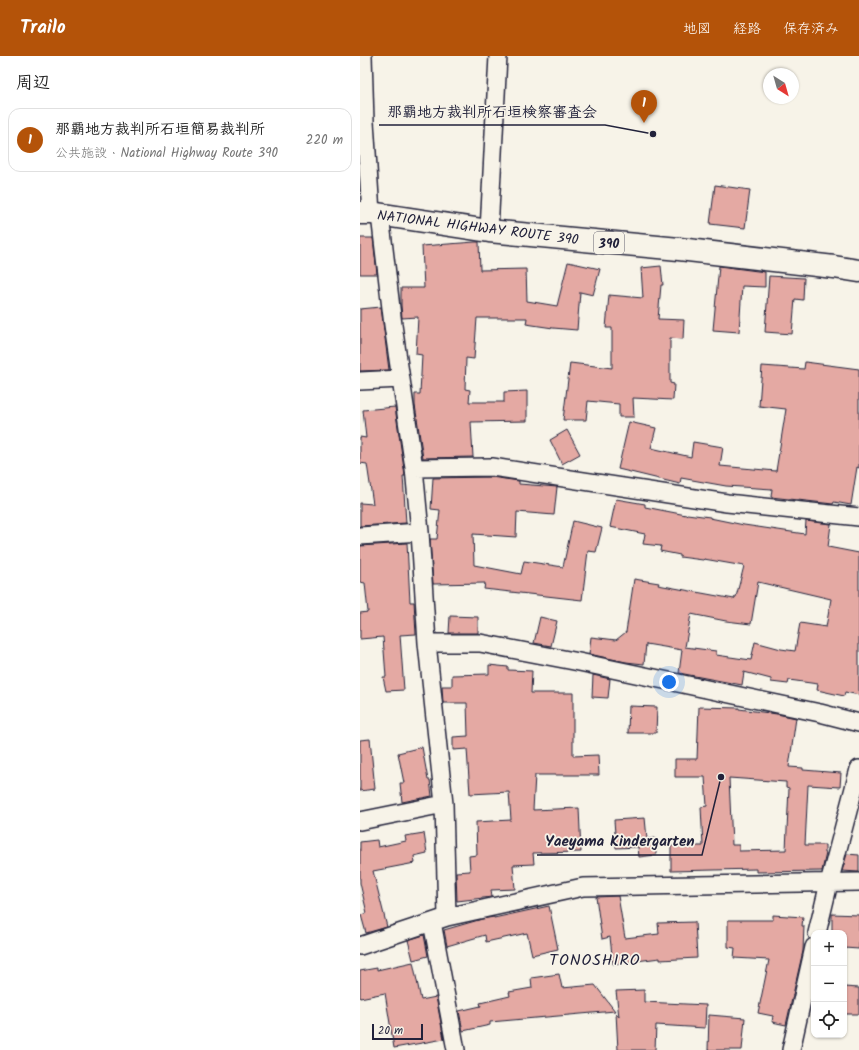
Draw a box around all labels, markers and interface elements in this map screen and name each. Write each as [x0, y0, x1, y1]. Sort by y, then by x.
text: Trailo [20, 13, 66, 43]
text: 地図 [683, 18, 711, 40]
text: 経路 [733, 18, 761, 40]
text: 保存済み [783, 18, 839, 40]
north arrow [763, 68, 799, 104]
text: 周辺 [16, 70, 50, 97]
pin: 1 [631, 90, 657, 123]
callout: 那覇地方裁判所石垣検察審査会 [379, 98, 605, 125]
text: 那覇地方裁判所石垣検察審査会 [387, 101, 597, 125]
text: 那覇地方裁判所石垣簡易裁判所 [55, 118, 265, 142]
text: 1 [28, 130, 32, 151]
text: 220 m [306, 130, 343, 151]
text: 公共施設 · National Highway Route 390 [55, 143, 278, 164]
street label: NATIONAL HIGHWAY ROUTE 390 [376, 205, 580, 251]
road number: 390 [594, 232, 624, 254]
your location [659, 672, 679, 692]
callout: Yaeyama Kindergarten [537, 828, 702, 855]
text: Yaeyama Kindergarten [545, 830, 695, 854]
map controls [811, 930, 847, 1038]
button: + [811, 930, 847, 966]
district label: TONOSHIRO [549, 948, 641, 973]
button: − [811, 966, 847, 1002]
button: locate [811, 1002, 847, 1038]
scale bar [372, 1022, 423, 1041]
text: 20 m [378, 1022, 403, 1040]

